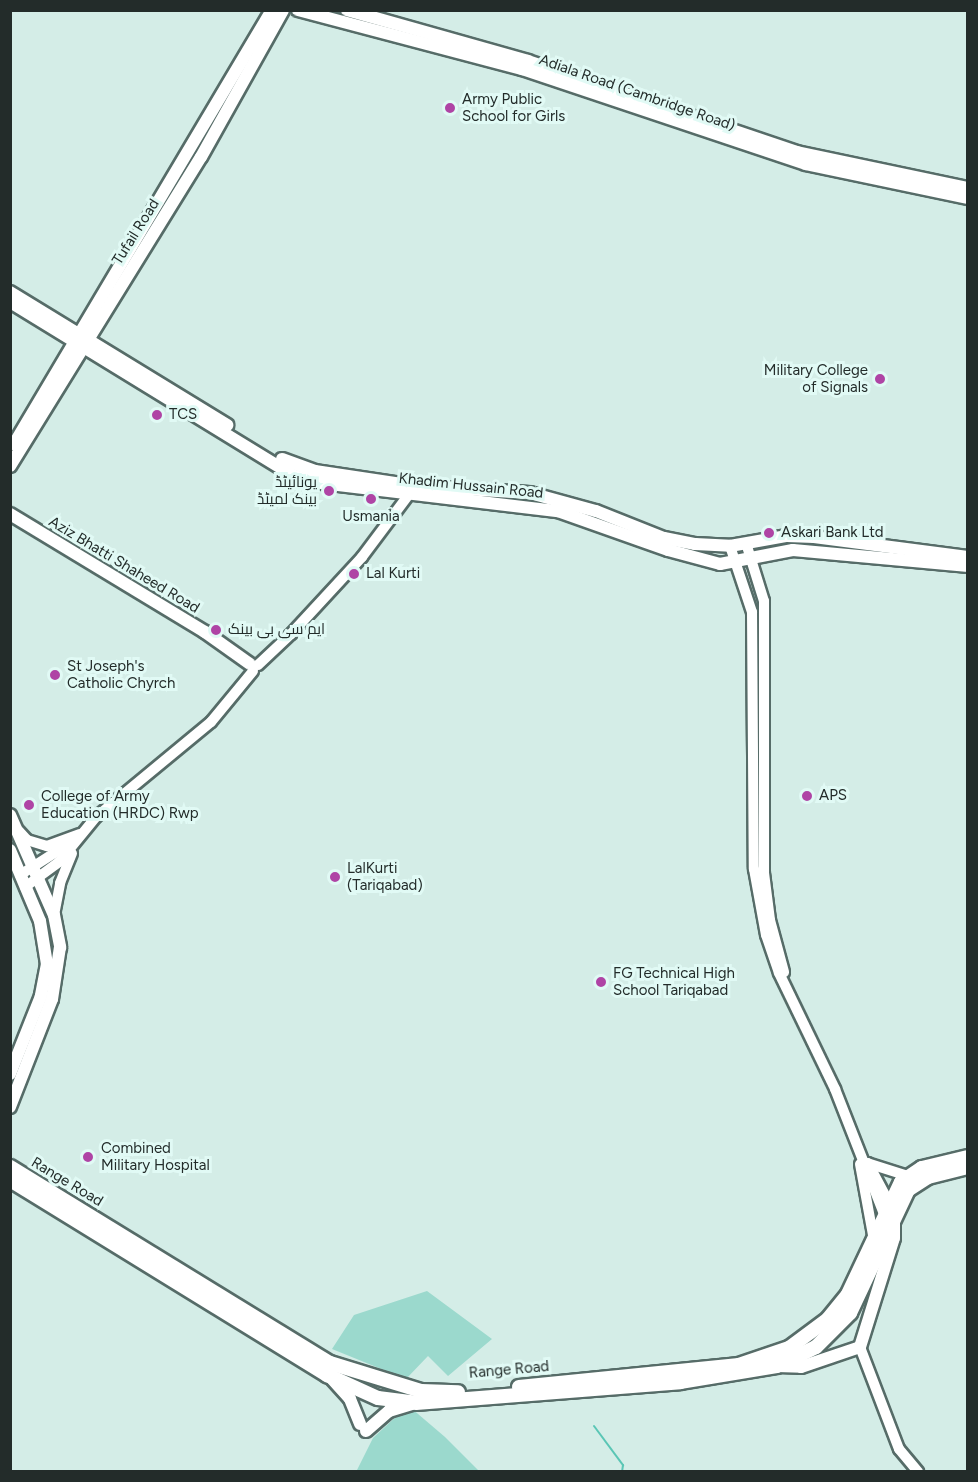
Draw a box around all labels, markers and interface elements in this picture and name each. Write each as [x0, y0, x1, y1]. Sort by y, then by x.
street label: Adiala Road (Cambridge Road) [537, 51, 737, 135]
place label: Army Public School for Girls [462, 90, 565, 125]
marker: Army Public School for Girls [443, 101, 457, 115]
street label: Tufail Road [109, 196, 163, 268]
place label: Military College of Signals [764, 361, 868, 396]
marker: Military College of Signals [873, 372, 887, 386]
place label: TCS [169, 406, 197, 424]
marker: TCS [150, 408, 164, 422]
street label: Khadim Hussain Road [398, 469, 544, 503]
place label: یونائیٹڈ بینک لمیٹڈ [257, 473, 317, 508]
marker: یونائیٹڈ بینک لمیٹڈ [322, 484, 336, 498]
marker: Usmania [364, 492, 378, 506]
place label: Usmania [342, 508, 400, 526]
street label: Aziz Bhatti Shaheed Road [45, 513, 203, 617]
place label: Askari Bank Ltd [781, 524, 884, 542]
marker: Askari Bank Ltd [762, 526, 776, 540]
place label: Lal Kurti [366, 565, 420, 583]
marker: Lal Kurti [347, 567, 361, 581]
place label: ایم سی بی بینک [228, 621, 325, 639]
marker: ایم سی بی بینک [209, 623, 223, 637]
place label: St Joseph's Catholic Chyrch [67, 657, 175, 692]
marker: St Joseph's Catholic Chyrch [48, 668, 62, 682]
place label: College of Army Education (HRDC) Rwp [41, 787, 199, 822]
place label: APS [819, 787, 847, 805]
marker: APS [800, 789, 814, 803]
marker: College of Army Education (HRDC) Rwp [22, 798, 36, 812]
place label: LalKurti (Tariqabad) [347, 859, 423, 894]
marker: LalKurti (Tariqabad) [328, 870, 342, 884]
place label: FG Technical High School Tariqabad [613, 964, 735, 999]
marker: FG Technical High School Tariqabad [594, 975, 608, 989]
place label: Combined Military Hospital [101, 1139, 210, 1174]
marker: Combined Military Hospital [79, 1148, 97, 1166]
street label: Range Road [28, 1154, 106, 1210]
street label: Range Road [468, 1358, 550, 1382]

